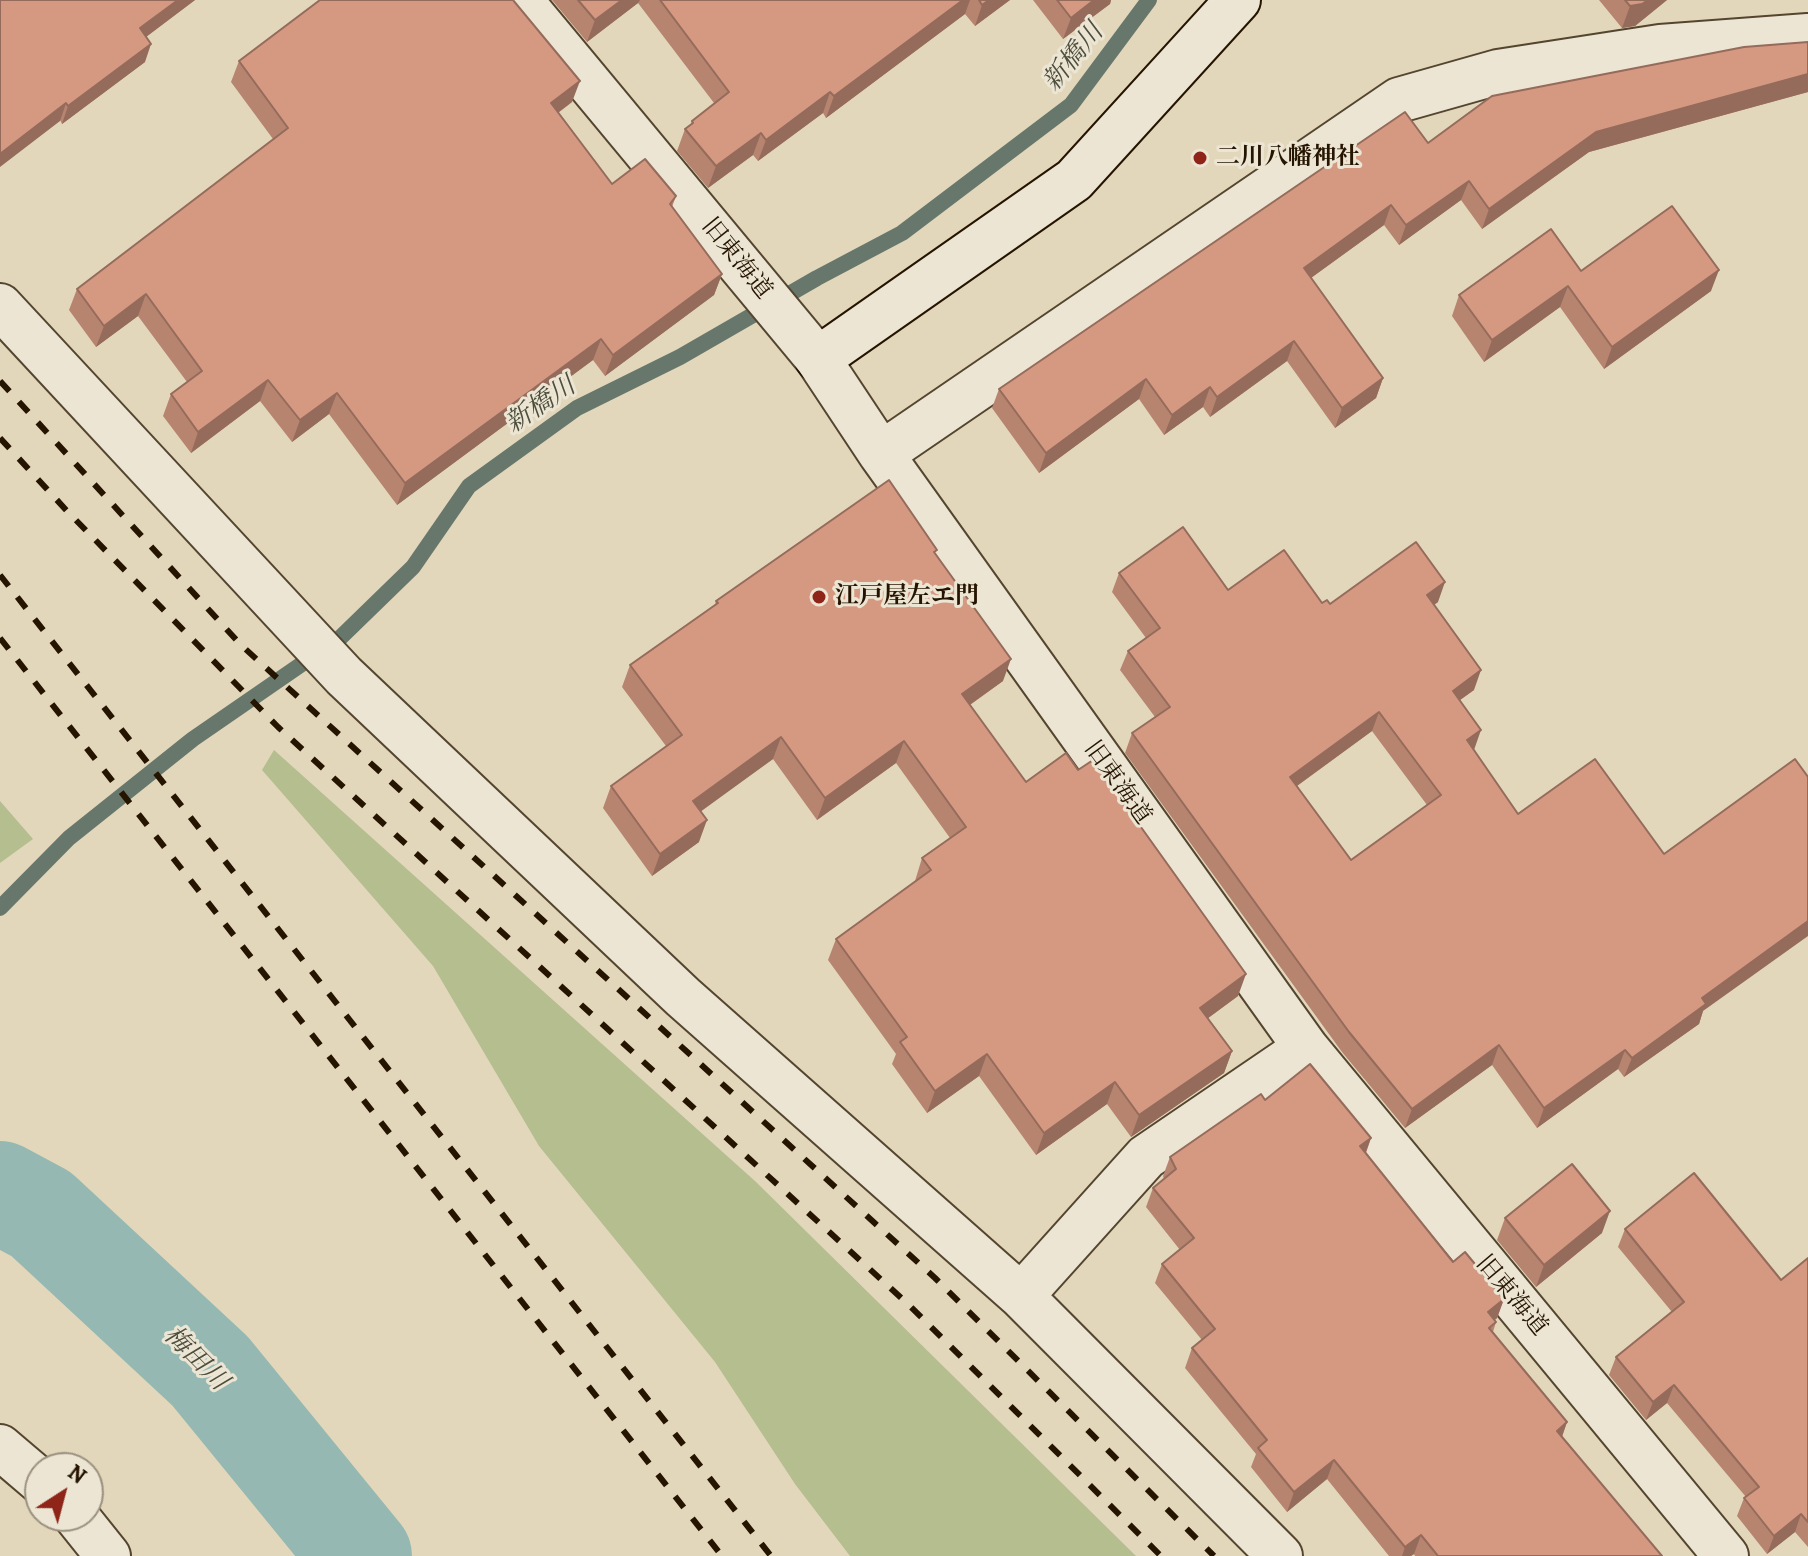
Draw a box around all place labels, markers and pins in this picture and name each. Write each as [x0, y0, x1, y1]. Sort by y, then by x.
place label: 二川八幡神社 [1216, 144, 1360, 172]
marker: 二川八幡神社 [1191, 149, 1209, 167]
place label: 江戸屋左エ門 [835, 583, 979, 611]
marker: 江戸屋左エ門 [810, 588, 828, 606]

